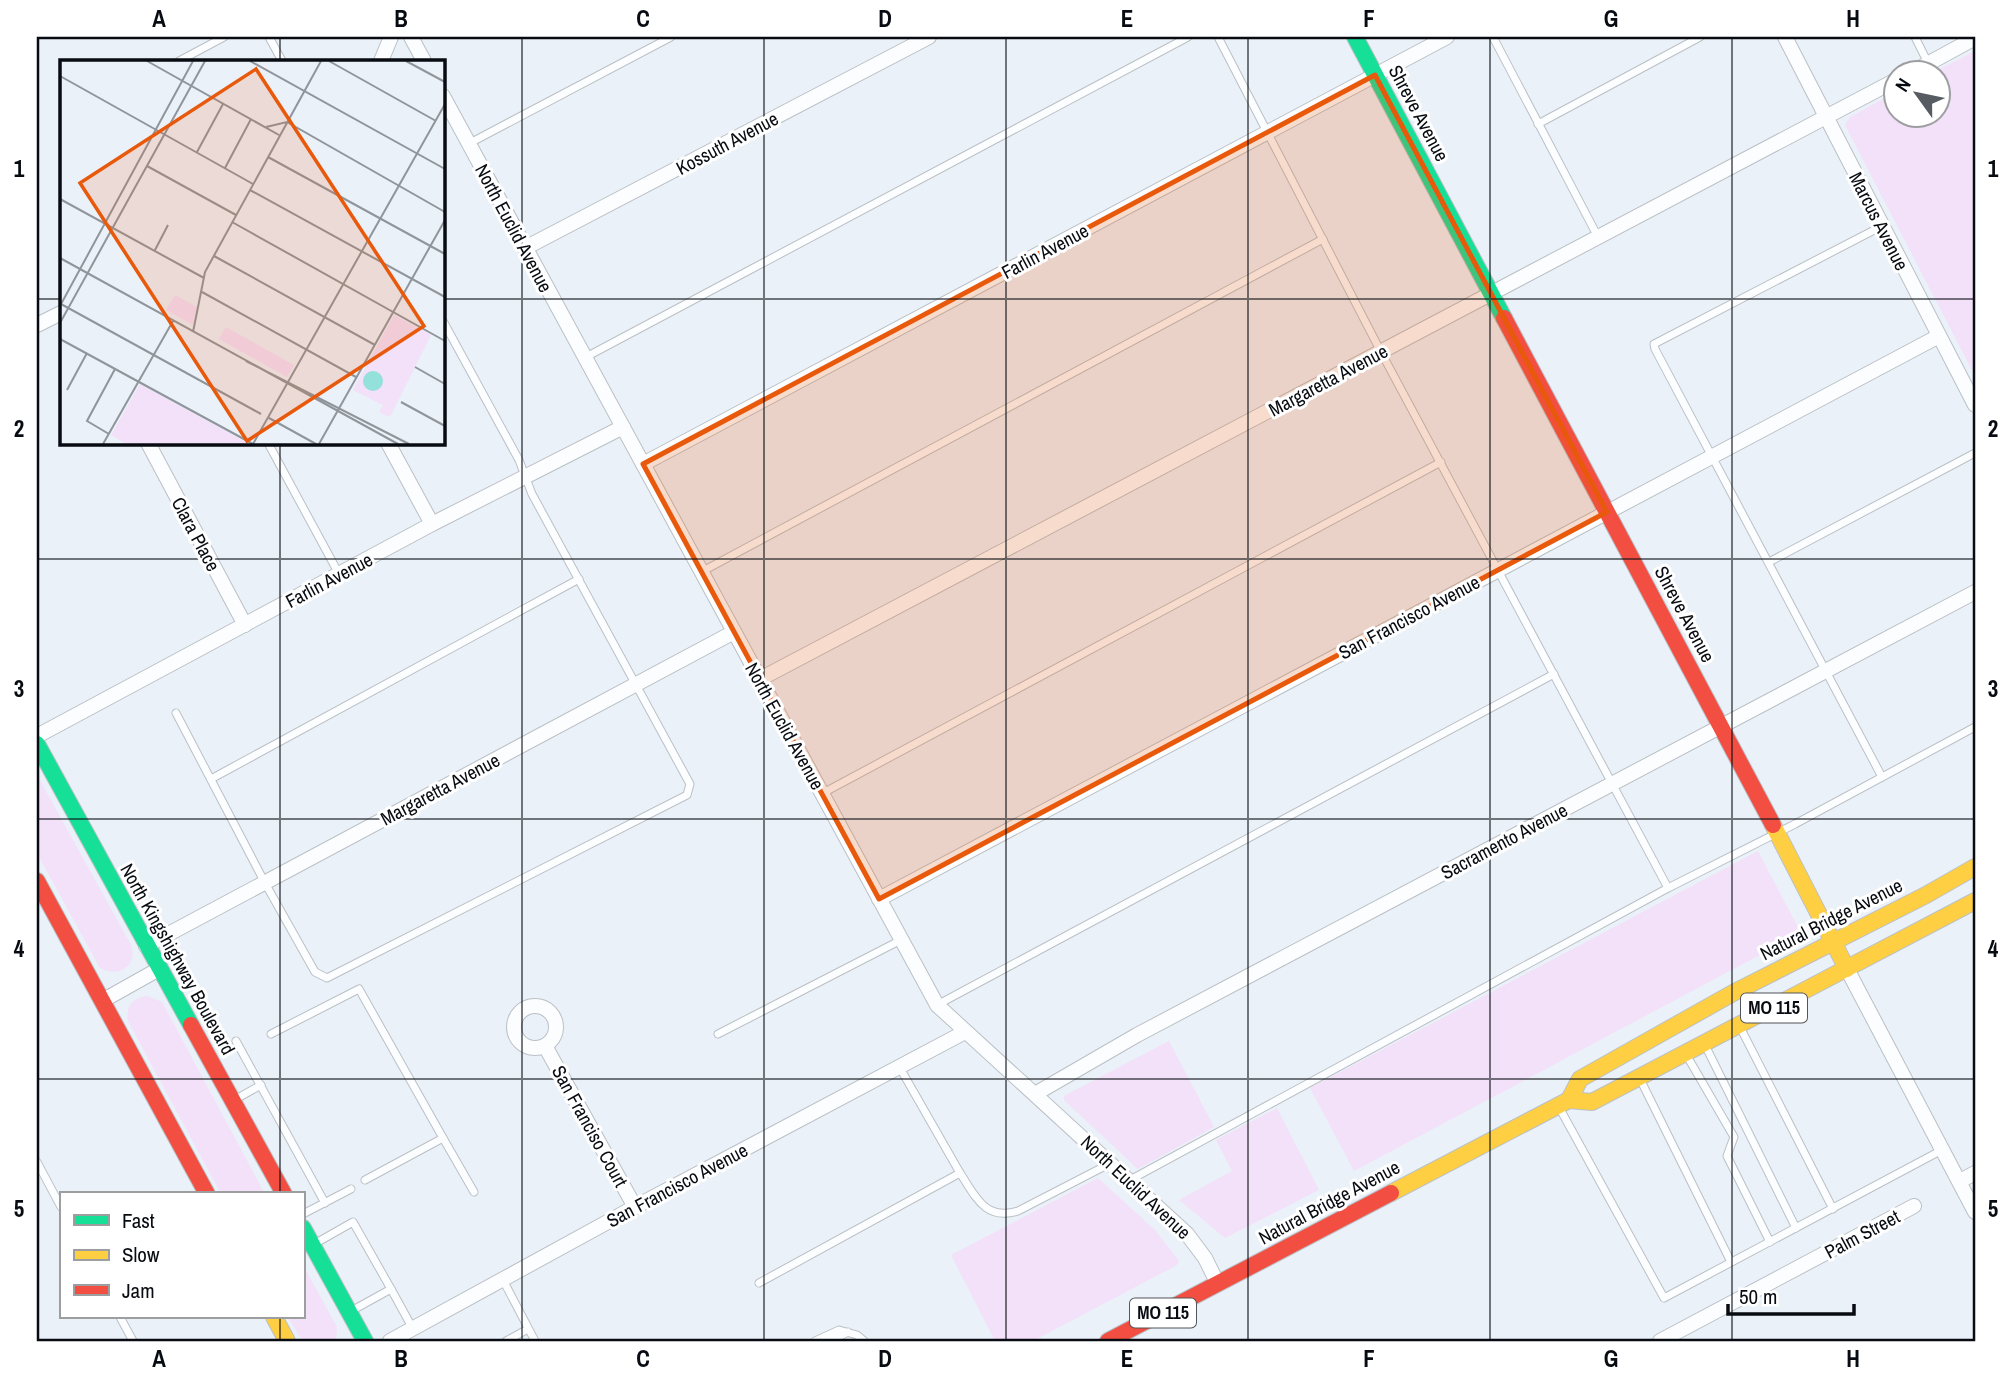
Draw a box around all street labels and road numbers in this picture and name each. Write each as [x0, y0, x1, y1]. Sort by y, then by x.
street label: Shreve Avenue [1383, 60, 1455, 166]
street label: Kossuth Avenue [671, 105, 783, 181]
street label: North Euclid Avenue [469, 159, 559, 297]
street label: Marcus Avenue [1843, 167, 1915, 275]
street label: Farlin Avenue [997, 217, 1093, 285]
street label: Margaretta Avenue [1264, 338, 1392, 422]
street label: Clara Place [166, 492, 226, 576]
street label: Farlin Avenue [281, 546, 377, 614]
street label: Shreve Avenue [1649, 561, 1721, 667]
street label: San Francisco Avenue [1334, 569, 1484, 665]
street label: North Euclid Avenue [739, 658, 831, 794]
street label: Margaretta Avenue [376, 747, 504, 831]
street label: Sacramento Avenue [1436, 797, 1572, 885]
street label: North Kingshighway Boulevard [115, 859, 241, 1059]
street label: Natural Bridge Avenue [1755, 872, 1907, 966]
road number: MO 115 [1741, 993, 1807, 1023]
street label: San Franciso Court [546, 1061, 634, 1192]
street label: North Euclid Avenue [1075, 1129, 1197, 1245]
street label: San Francisco Avenue [602, 1137, 752, 1233]
street label: Natural Bridge Avenue [1254, 1154, 1404, 1250]
street label: Palm Street [1820, 1203, 1905, 1265]
road number: MO 115 [1130, 1298, 1196, 1328]

